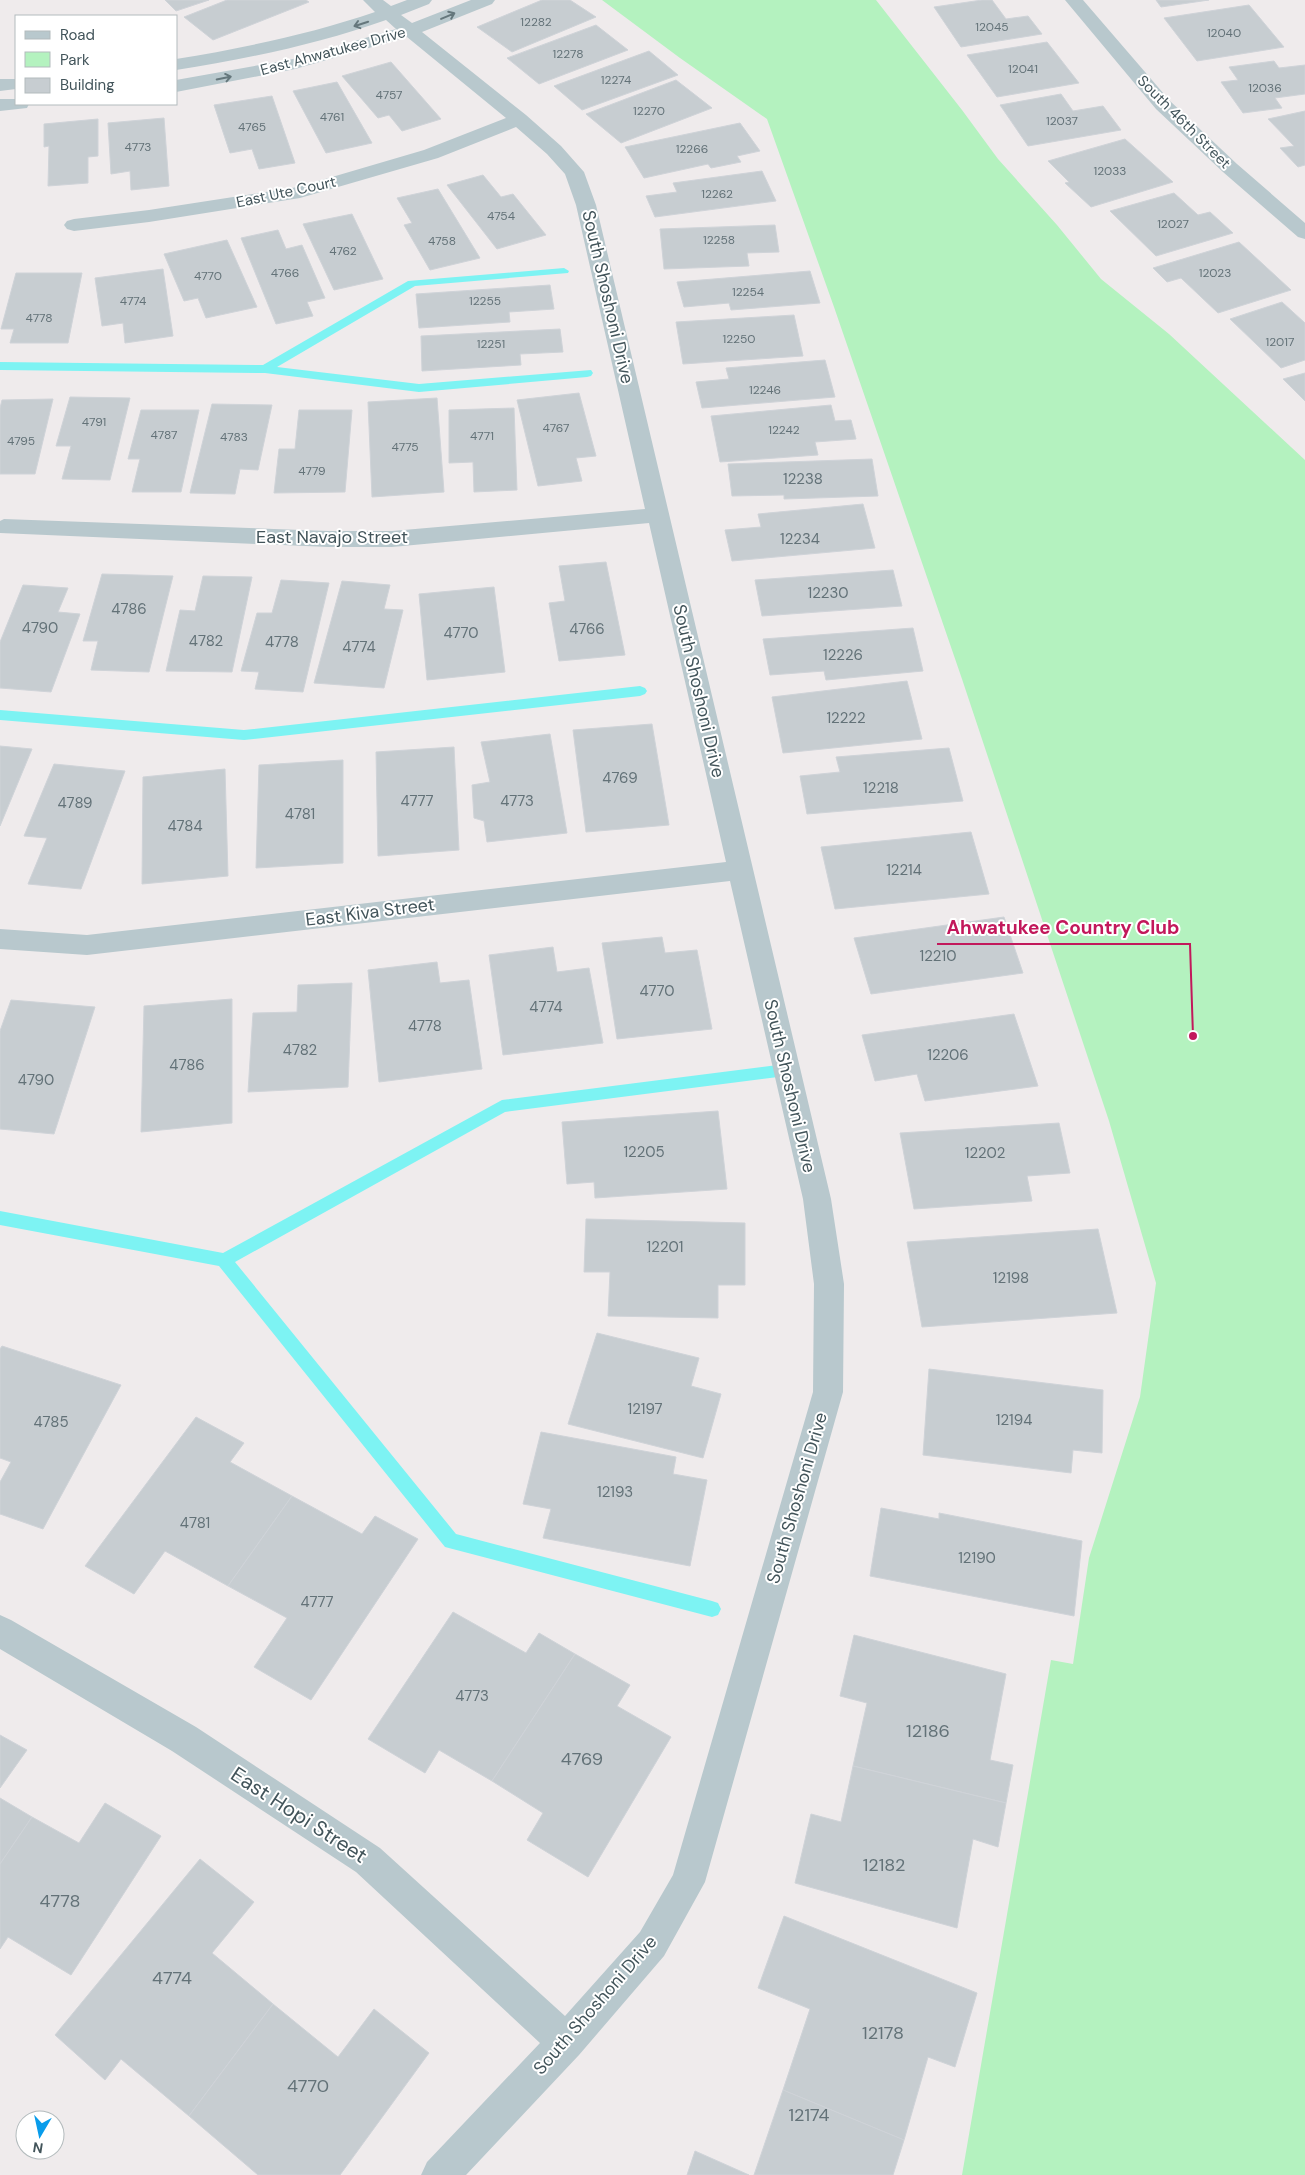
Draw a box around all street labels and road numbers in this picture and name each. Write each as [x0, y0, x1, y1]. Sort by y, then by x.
street label: East Ahwatukee Drive [258, 22, 408, 80]
street label: South 46th Street [1133, 71, 1235, 173]
street label: East Ute Court [234, 172, 338, 212]
street label: South Shoshoni Drive [576, 208, 640, 386]
street label: East Navajo Street [256, 525, 408, 549]
street label: South Shoshoni Drive [667, 602, 731, 780]
street label: East Kiva Street [304, 892, 436, 932]
street label: South Shoshoni Drive [758, 997, 822, 1175]
street label: South Shoshoni Drive [761, 1410, 833, 1586]
street label: East Hopi Street [225, 1760, 373, 1870]
street label: South Shoshoni Drive [528, 1930, 662, 2080]

